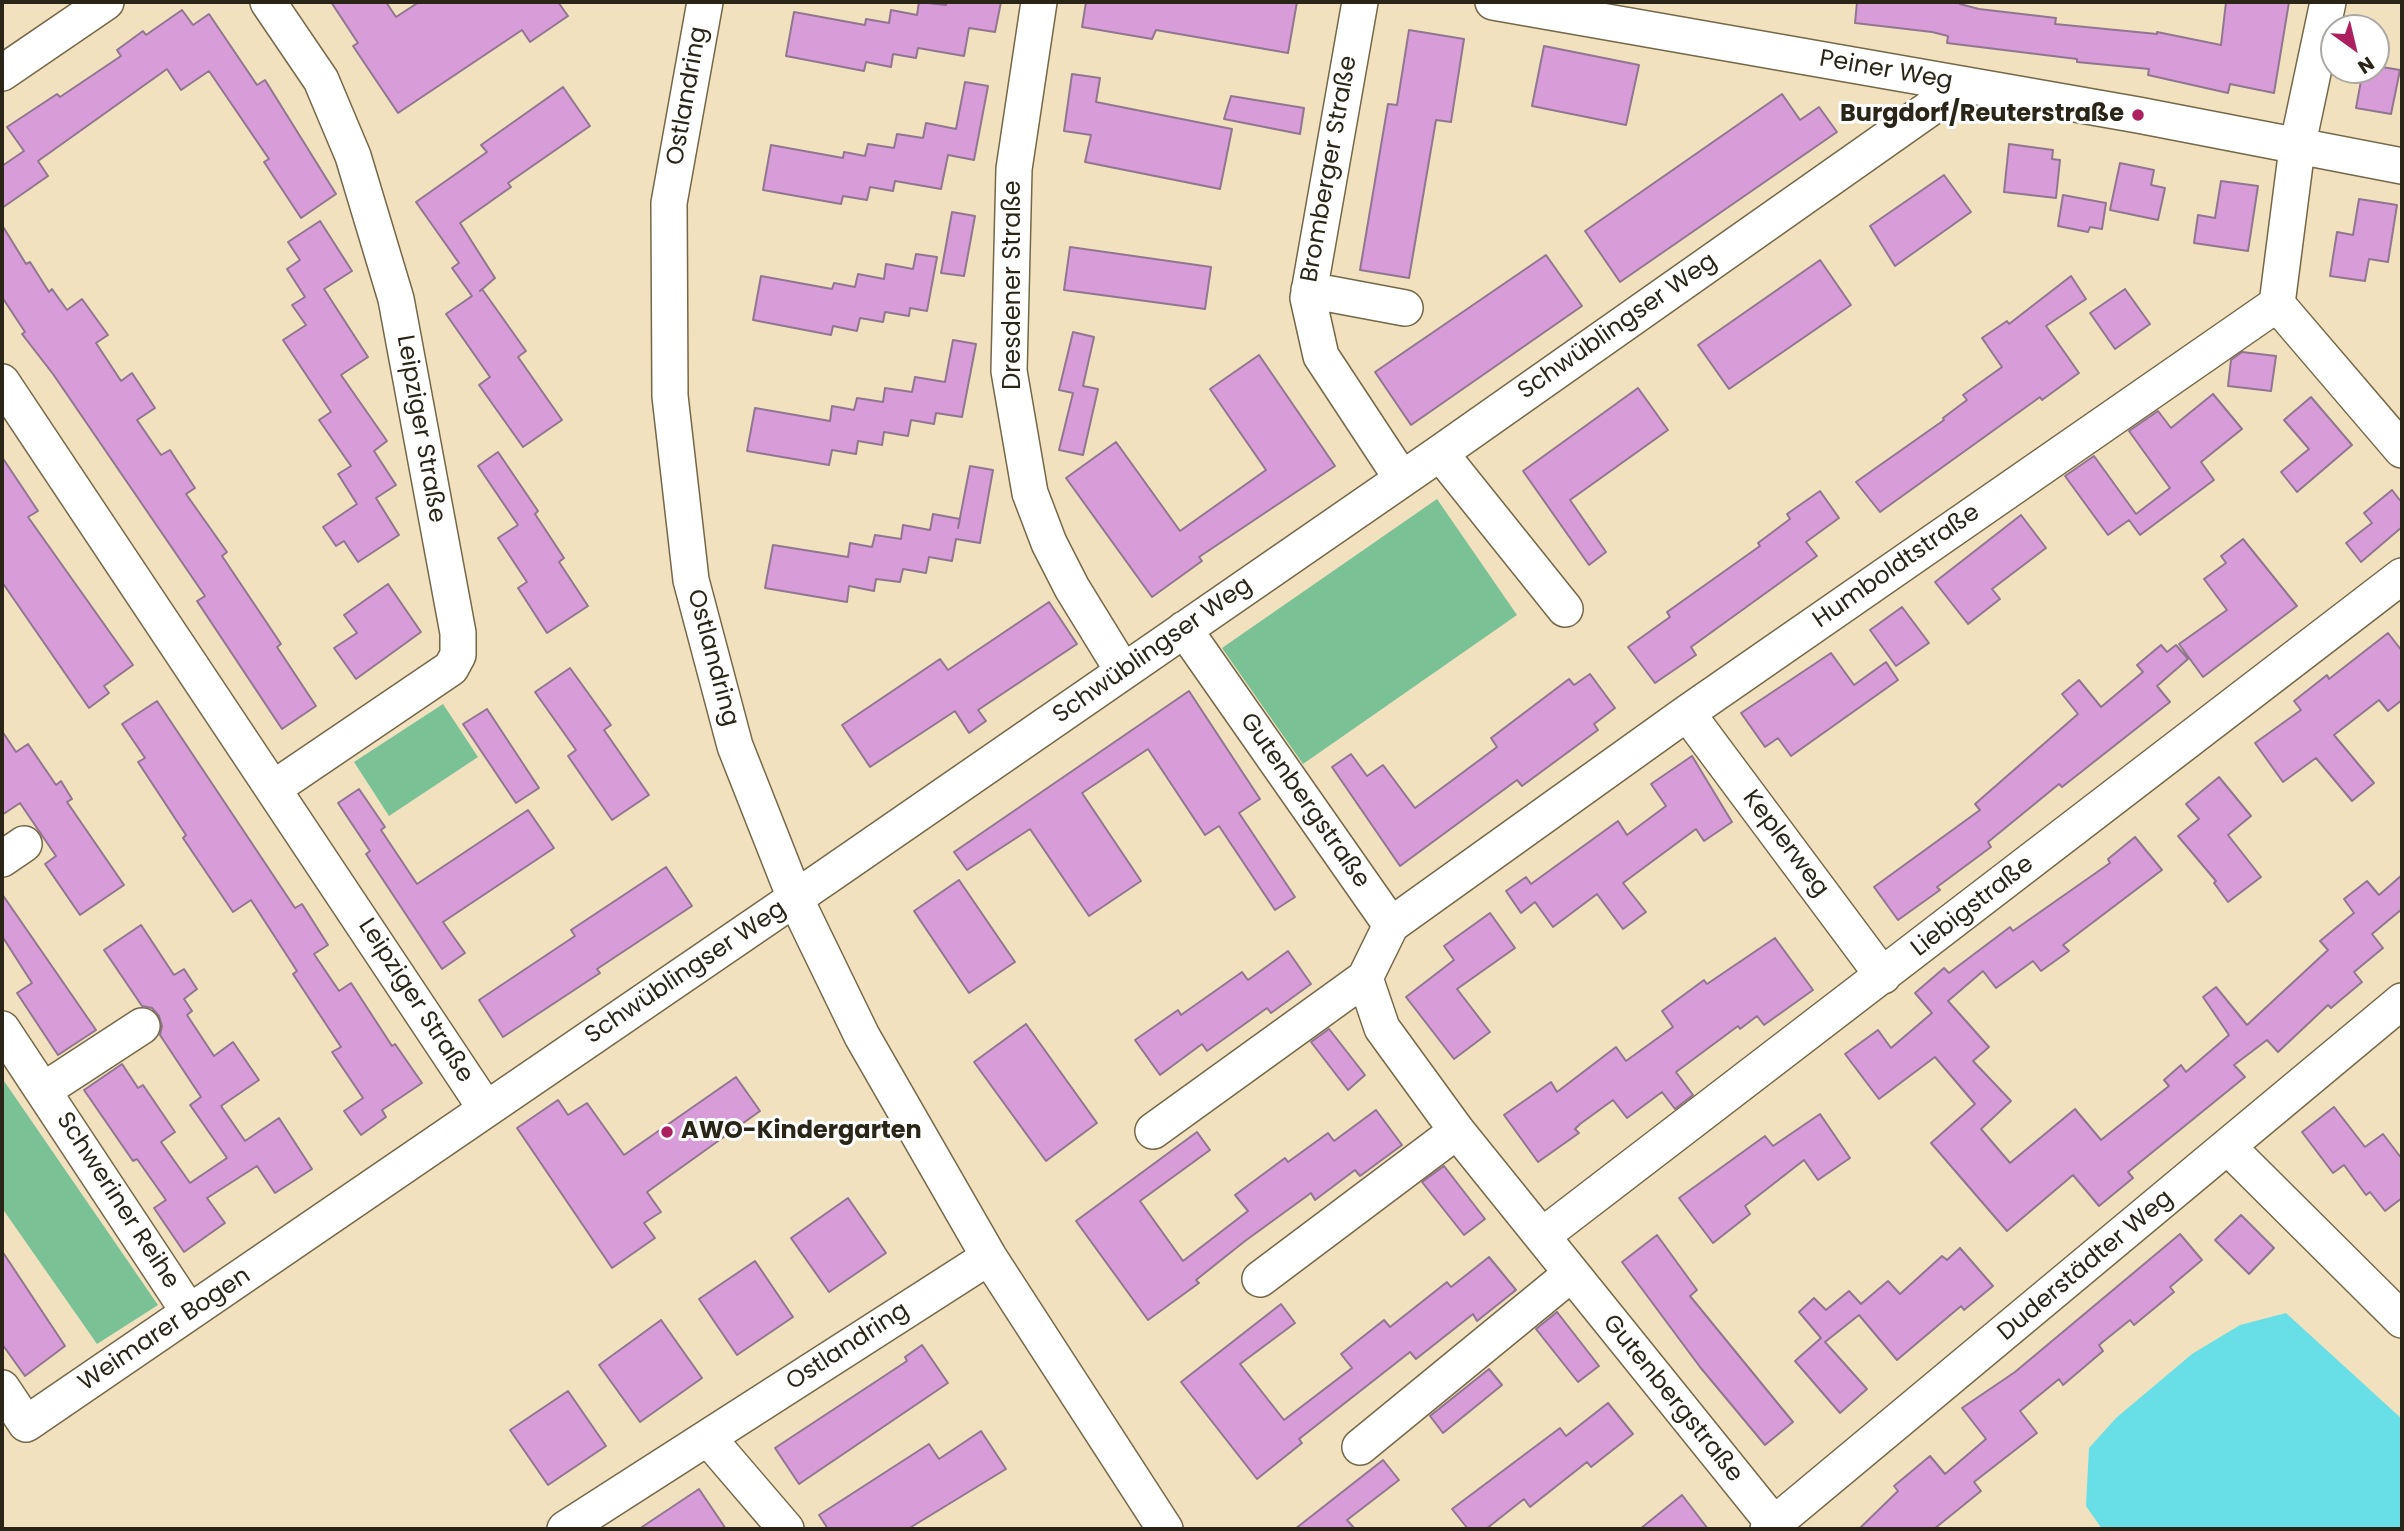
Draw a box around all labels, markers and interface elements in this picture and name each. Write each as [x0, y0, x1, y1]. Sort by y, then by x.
north arrow [2320, 14, 2390, 84]
street label: Ostlandring [662, 24, 714, 168]
street label: Peiner Weg [1817, 45, 1955, 97]
text: N [2352, 50, 2379, 80]
street label: Bromberger Straße [1296, 53, 1364, 285]
place label: Burgdorf/Reuterstraße [1840, 101, 2124, 129]
marker: Burgdorf/Reuterstraße [2130, 107, 2146, 123]
street label: Dresdener Straße [1000, 180, 1028, 390]
street label: Schwüblingser Weg [1513, 248, 1723, 406]
street label: Leipziger Straße [389, 333, 451, 525]
street label: Humboldtstraße [1808, 499, 1986, 635]
street label: Schwüblingser Weg [1048, 572, 1258, 730]
street label: Ostlandring [680, 587, 744, 729]
street label: Gutenbergstraße [1233, 708, 1375, 894]
street label: Keplerweg [1736, 785, 1834, 903]
street label: Liebigstraße [1906, 850, 2040, 964]
street label: Schwüblingser Weg [580, 895, 792, 1051]
street label: Leipziger Straße [351, 914, 479, 1088]
street label: Schweriner Reihe [49, 1107, 185, 1295]
place label: AWO-Kindergarten [681, 1118, 922, 1146]
marker: AWO-Kindergarten [659, 1124, 675, 1140]
street label: Duderstädter Weg [1993, 1184, 2179, 1348]
street label: Weimarer Bogen [74, 1262, 256, 1398]
street label: Ostlandring [781, 1297, 915, 1397]
street label: Gutenbergstraße [1596, 1310, 1748, 1488]

